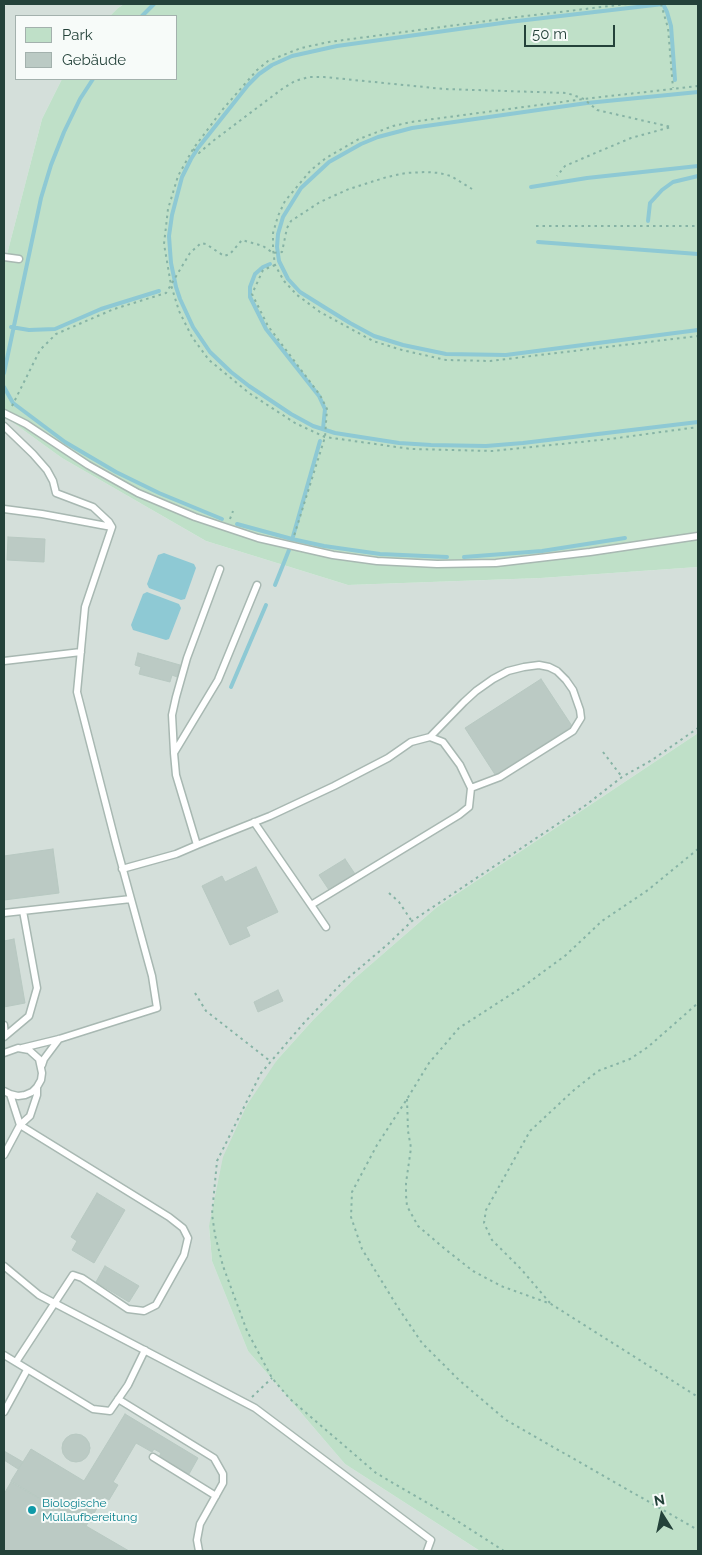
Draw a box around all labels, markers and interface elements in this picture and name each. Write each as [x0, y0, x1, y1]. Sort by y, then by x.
legend [15, 15, 178, 80]
scale bar [527, 15, 618, 47]
text: 50 m [532, 25, 567, 43]
text: Park [62, 26, 93, 44]
text: Gebäude [62, 51, 126, 69]
north arrow [637, 1490, 687, 1540]
text: N [653, 1491, 666, 1509]
place label: Biologische Müllaufbereitung [42, 1496, 137, 1524]
marker: Biologische Müllaufbereitung [26, 1504, 38, 1516]

